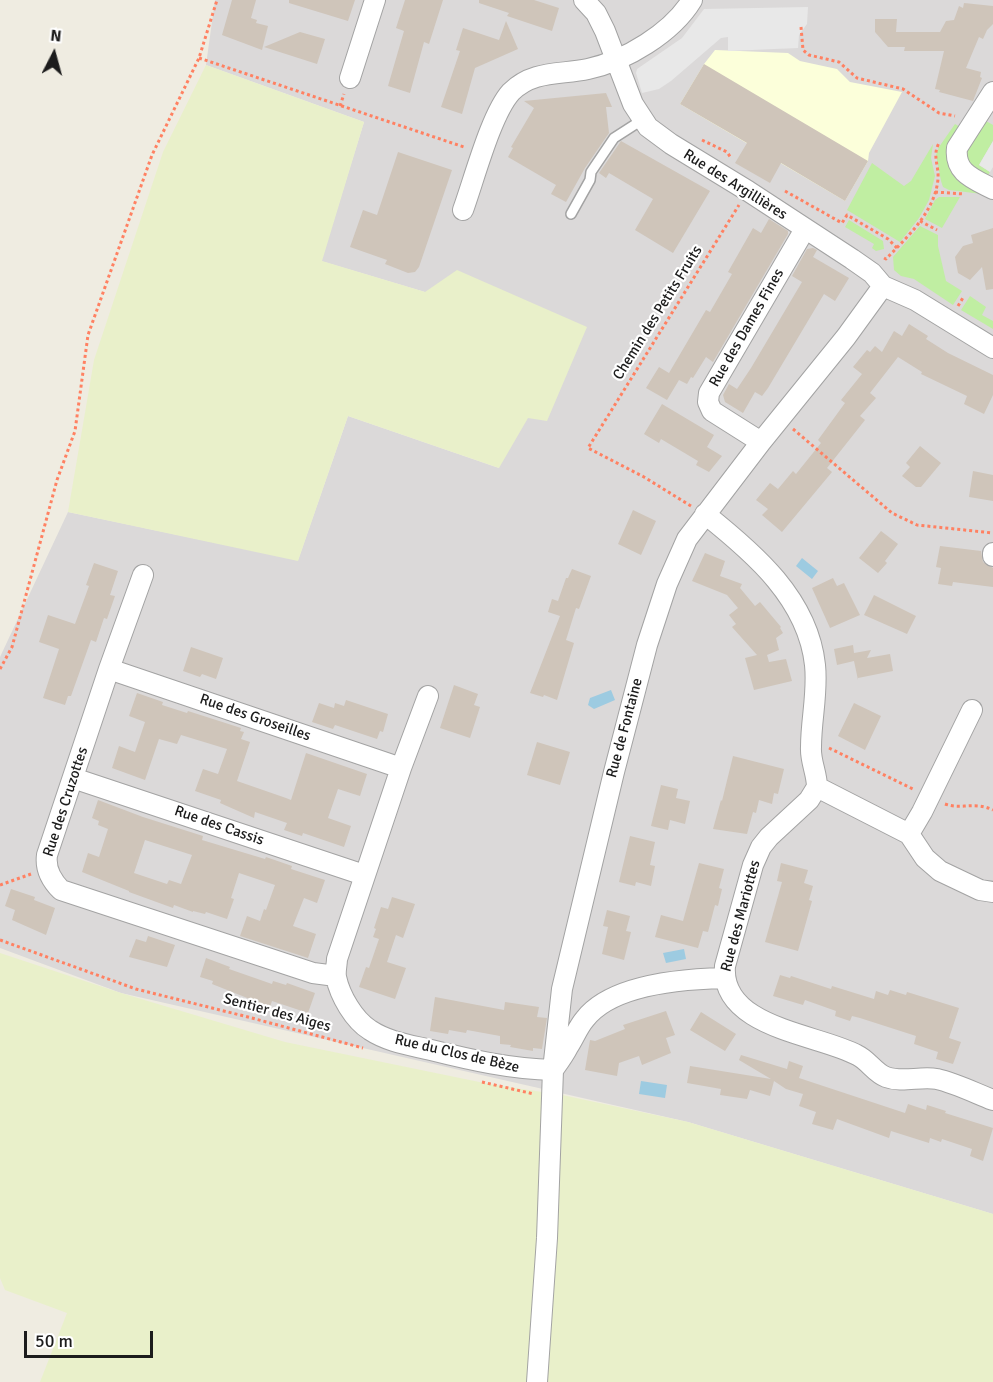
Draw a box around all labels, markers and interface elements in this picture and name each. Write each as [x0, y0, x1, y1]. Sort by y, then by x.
north arrow [24, 24, 84, 84]
text: N [49, 26, 62, 47]
street label: Rue des Argillières [680, 146, 790, 224]
street label: Chemin des Petits Fruits [609, 243, 707, 383]
street label: Rue des Dames Fines [706, 266, 788, 390]
street label: Rue de Fontaine [603, 676, 647, 780]
street label: Rue des Groseilles [197, 691, 313, 745]
street label: Rue des Cruzottes [40, 745, 92, 859]
street label: Rue des Cassis [172, 802, 266, 850]
street label: Rue des Mariottes [717, 858, 765, 974]
street label: Sentier des Aiges [221, 990, 333, 1036]
street label: Rue du Clos de Bèze [393, 1031, 521, 1077]
scale bar [27, 1319, 156, 1357]
text: 50 m [35, 1330, 73, 1352]

